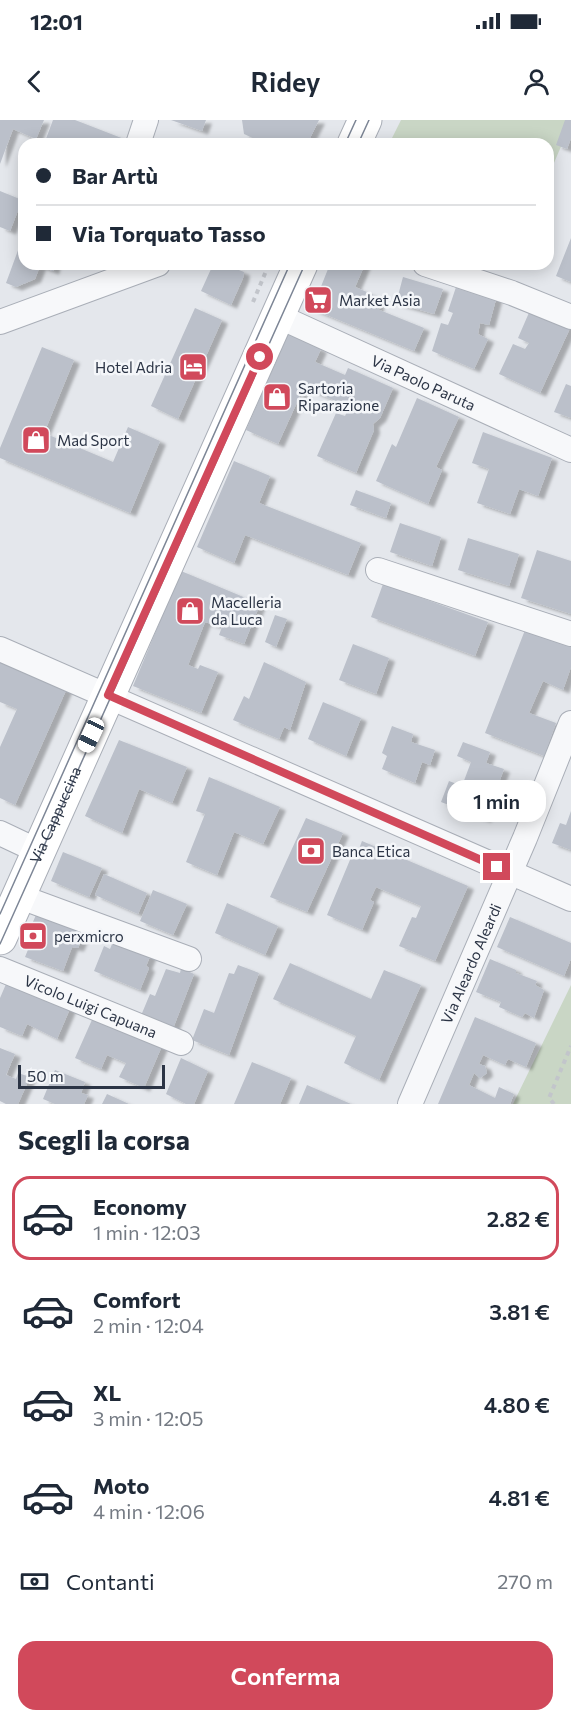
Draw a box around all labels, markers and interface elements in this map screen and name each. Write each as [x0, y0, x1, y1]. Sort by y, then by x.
text: 12:01 [30, 8, 83, 35]
icon: back [18, 65, 51, 98]
text: Ridey [251, 65, 320, 98]
icon: person [520, 65, 553, 98]
text: Bar Artù [72, 162, 158, 189]
text: Via Torquato Tasso [72, 220, 266, 247]
supermarket icon: Market Asia [302, 284, 334, 316]
place label: Market Asia [339, 291, 421, 309]
route start [246, 343, 273, 370]
hotel icon: Hotel Adria [177, 351, 209, 383]
street label: Via Paolo Paruta [369, 351, 478, 414]
place label: Hotel Adria [95, 358, 172, 376]
place label: Sartoria Riparazione [298, 379, 379, 414]
shop icon: Sartoria Riparazione [261, 381, 293, 413]
shop icon: Mad Sport [20, 424, 52, 456]
place label: Mad Sport [57, 431, 129, 449]
place label: Macelleria da Luca [211, 593, 282, 628]
shop icon: Macelleria da Luca [174, 595, 206, 627]
car [75, 715, 107, 755]
street label: Via Cappuccina [26, 763, 85, 866]
callout: 1 min [448, 780, 546, 822]
text: 1 min [473, 789, 520, 813]
bank icon: Banca Etica [295, 835, 327, 867]
place label: Banca Etica [332, 842, 410, 860]
route end [483, 853, 510, 880]
street label: Via Aleardo Aleardi [437, 901, 505, 1026]
bank icon: perxmicro [17, 920, 49, 952]
place label: perxmicro [54, 927, 124, 945]
street label: Vicolo Luigi Capuana [22, 971, 160, 1041]
scale bar [18, 1062, 165, 1090]
text: 50 m [27, 1066, 64, 1085]
text: Scegli la corsa [18, 1123, 190, 1156]
icon: car [21, 1191, 75, 1245]
text: Economy [93, 1193, 187, 1220]
text: 2.82 € [487, 1205, 550, 1232]
text: 1 min · 12:03 [93, 1220, 201, 1244]
icon: car [21, 1284, 75, 1338]
text: Comfort [93, 1286, 181, 1313]
text: 3.81 € [489, 1298, 550, 1325]
text: 2 min · 12:04 [93, 1313, 204, 1337]
icon: car [21, 1377, 75, 1431]
text: XL [93, 1379, 121, 1406]
text: 4.80 € [484, 1391, 550, 1418]
text: 3 min · 12:05 [93, 1406, 204, 1430]
icon: car [21, 1470, 75, 1524]
text: Moto [93, 1472, 149, 1499]
text: 4.81 € [488, 1484, 550, 1511]
text: 4 min · 12:06 [93, 1499, 205, 1523]
icon: cash [18, 1565, 51, 1598]
text: Contanti [66, 1568, 155, 1595]
text: 270 m [497, 1569, 553, 1593]
button: Conferma [18, 1641, 553, 1710]

